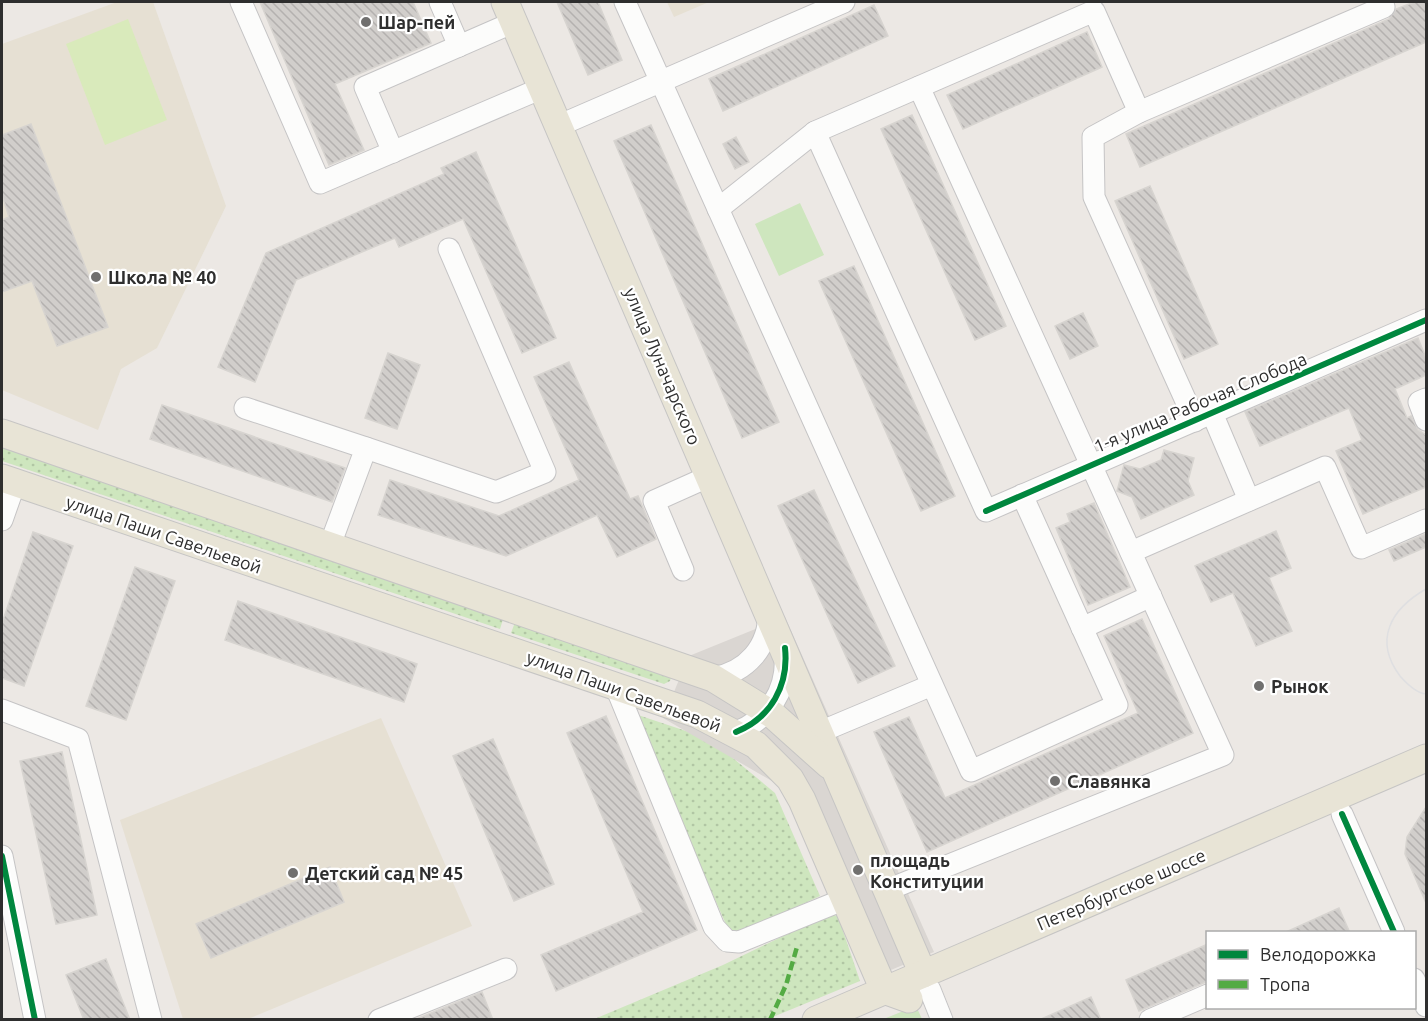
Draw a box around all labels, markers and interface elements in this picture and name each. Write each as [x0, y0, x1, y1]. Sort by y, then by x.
place label: Шар-пей [378, 12, 455, 32]
marker: Шар-пей [359, 15, 373, 29]
place label: Школа № 40 [108, 267, 216, 287]
marker: Школа № 40 [89, 270, 103, 284]
street label: улица Луначарского [621, 284, 705, 448]
street label: 1-я улица Рабочая Слобода [1091, 348, 1309, 456]
street label: улица Паши Савельевой [64, 491, 264, 577]
street label: улица Паши Савельевой [524, 646, 724, 736]
place label: Рынок [1271, 676, 1329, 696]
marker: Рынок [1252, 679, 1266, 693]
place label: Славянка [1067, 771, 1151, 791]
marker: Славянка [1048, 774, 1062, 788]
street label: Петербургское шоссе [1034, 844, 1208, 934]
place label: площадь Конституции [870, 850, 984, 891]
place label: Детский сад № 45 [305, 863, 463, 883]
marker: площадь Конституции [851, 863, 865, 877]
marker: Детский сад № 45 [286, 866, 300, 880]
legend [1206, 931, 1416, 1009]
text: Велодорожка [1260, 944, 1376, 964]
text: Тропа [1260, 974, 1310, 994]

